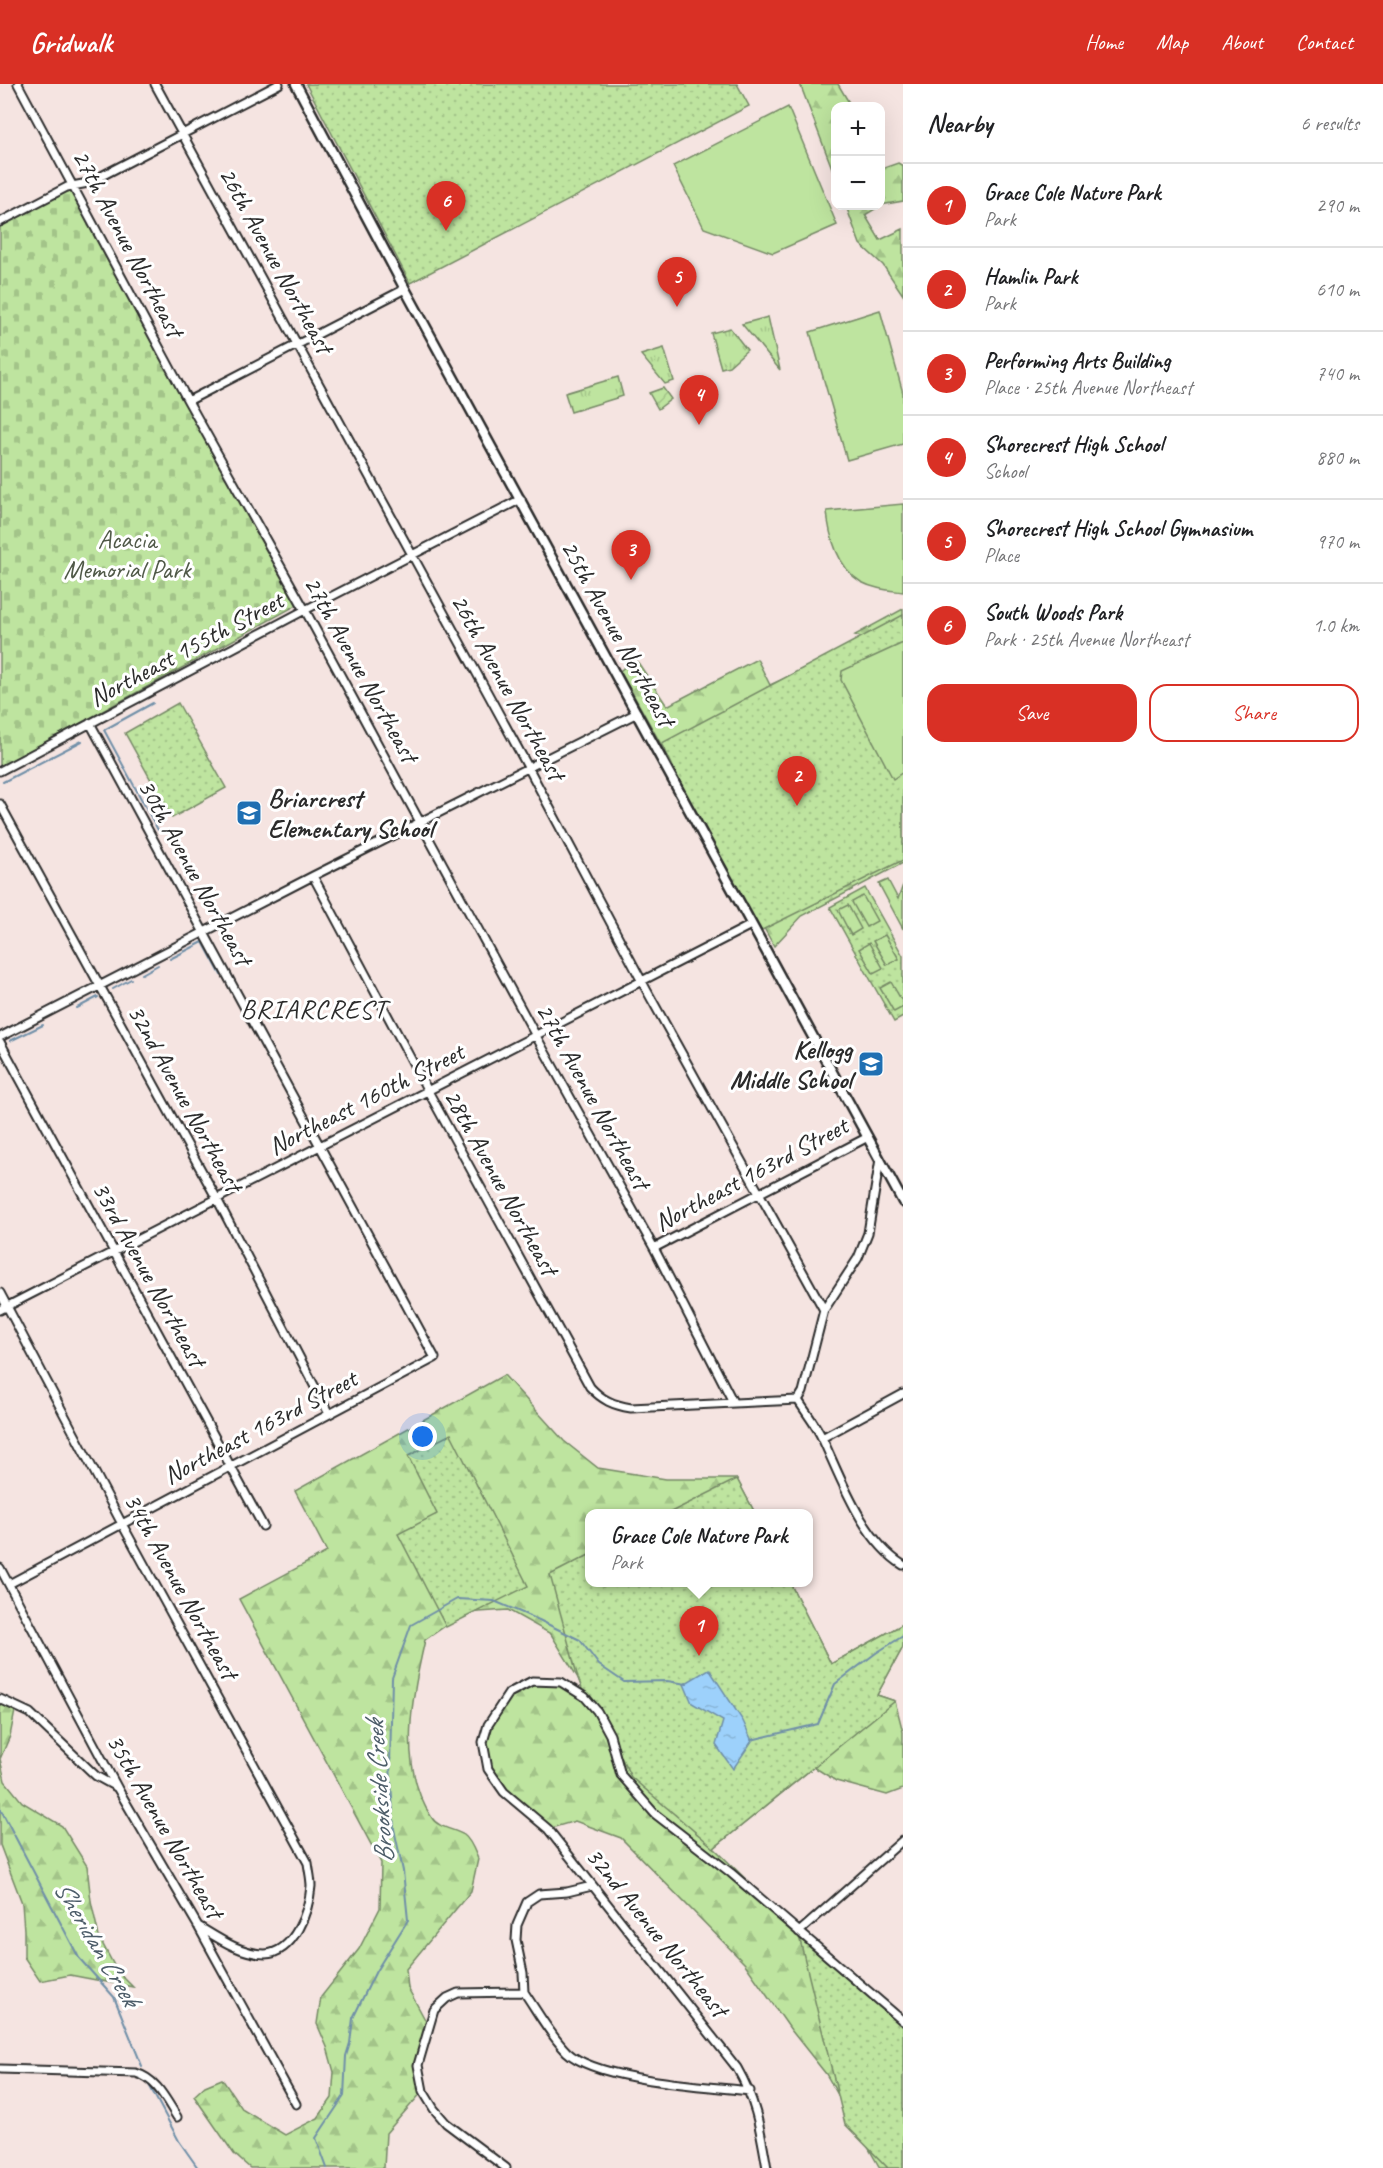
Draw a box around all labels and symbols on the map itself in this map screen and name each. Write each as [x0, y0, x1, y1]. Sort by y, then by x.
street label: 27th Avenue Northeast [65, 144, 193, 345]
street label: 26th Avenue Northeast [211, 161, 342, 362]
pin: 6 [426, 182, 466, 231]
pin: 5 [658, 258, 696, 307]
pin: 4 [680, 376, 718, 425]
park label: Acacia Memorial Park [63, 523, 192, 586]
pin: 3 [612, 530, 650, 580]
street label: 25th Avenue Northeast [553, 534, 684, 735]
street label: 27th Avenue Northeast [296, 570, 427, 771]
street label: Northeast 155th Street [83, 583, 291, 714]
street label: 26th Avenue Northeast [443, 588, 574, 789]
pin: 2 [778, 756, 816, 806]
street label: 30th Avenue Northeast [130, 773, 261, 974]
place label: Briarcrest Elementary School [268, 782, 438, 845]
school or university icon: Briarcrest Elementary School [234, 798, 264, 828]
district label: BRIARCREST [241, 992, 392, 1026]
street label: 27th Avenue Northeast [528, 997, 659, 1198]
street label: 32nd Avenue Northeast [120, 999, 252, 1200]
place label: Kellogg Middle School [730, 1033, 857, 1096]
street label: Northeast 160th Street [263, 1034, 472, 1163]
school or university icon: Kellogg Middle School [856, 1049, 886, 1079]
street label: 28th Avenue Northeast [436, 1083, 567, 1284]
street label: Northeast 163rd Street [649, 1108, 856, 1239]
street label: 33rd Avenue Northeast [84, 1176, 215, 1375]
street label: Northeast 163rd Street [158, 1361, 365, 1492]
your location [408, 1422, 437, 1451]
street label: 34th Avenue Northeast [116, 1487, 247, 1688]
pin: 1 [680, 1606, 718, 1656]
water label: Brookside Creek [357, 1715, 401, 1864]
street label: 35th Avenue Northeast [99, 1728, 233, 1927]
street label: 32nd Avenue Northeast [578, 1840, 738, 2026]
water label: Sheridan Creek [46, 1874, 150, 2016]

